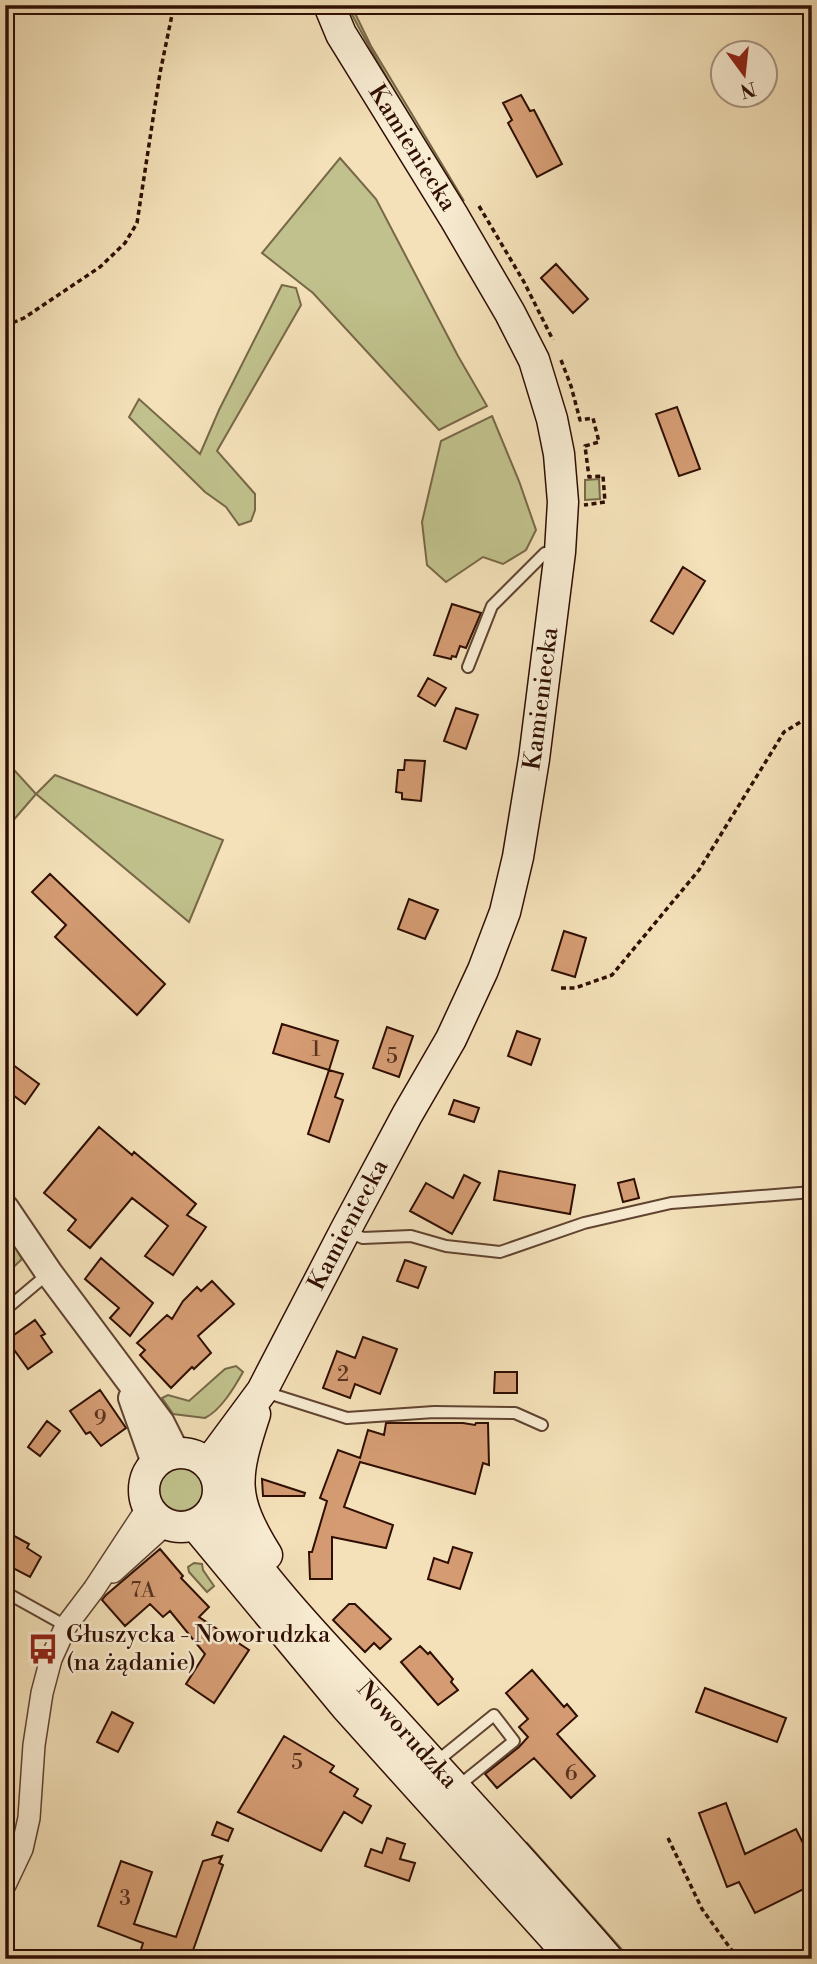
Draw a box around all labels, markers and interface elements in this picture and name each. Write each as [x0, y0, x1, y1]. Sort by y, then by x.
north arrow [708, 38, 778, 108]
text: N [738, 76, 759, 103]
street label: Kamieniecka [361, 79, 463, 218]
street label: Kamieniecka [517, 625, 566, 772]
house number: 1 [311, 1037, 321, 1063]
house number: 5 [386, 1044, 398, 1070]
street label: Kamieniecka [302, 1154, 396, 1295]
house number: 2 [337, 1362, 349, 1388]
house number: 9 [94, 1406, 106, 1432]
house number: 7A [131, 1578, 156, 1604]
place label: Głuszycka - Noworudzka (na żądanie) [66, 1620, 331, 1678]
bus stop icon: Głuszycka - Noworudzka (na żądanie) [26, 1632, 60, 1666]
street label: Noworudzka [350, 1675, 464, 1796]
house number: 5 [291, 1750, 303, 1776]
house number: 6 [565, 1761, 578, 1787]
house number: 3 [119, 1886, 131, 1912]

